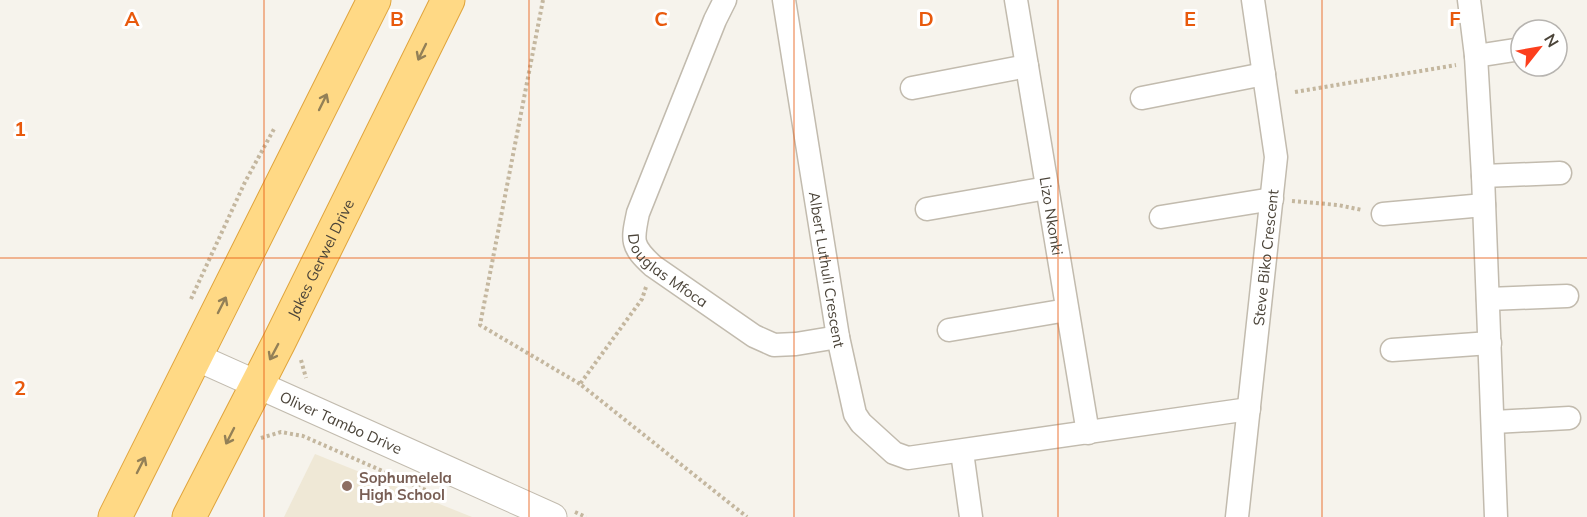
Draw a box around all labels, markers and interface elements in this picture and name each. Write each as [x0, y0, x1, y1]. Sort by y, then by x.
text: A [125, 6, 140, 31]
text: B [390, 6, 404, 31]
text: C [654, 6, 668, 31]
text: D [918, 6, 934, 31]
text: E [1184, 6, 1196, 31]
text: F [1449, 6, 1461, 31]
north arrow [1509, 18, 1569, 78]
text: N [1540, 30, 1564, 51]
one-way arrow [416, 43, 427, 61]
one-way arrow [318, 93, 330, 111]
text: 1 [14, 116, 26, 141]
street label: Lizo Nkonki [1036, 175, 1068, 257]
street label: Steve Biko Crescent [1248, 188, 1282, 327]
street label: Albert Luthuli Crescent [805, 190, 850, 350]
street label: Jakes Gerwel Drive [283, 196, 358, 321]
street label: Douglas Mfoca [624, 233, 712, 311]
one-way arrow [217, 296, 228, 314]
one-way arrow [268, 343, 280, 360]
text: 2 [14, 375, 26, 400]
street label: Oliver Tambo Drive [277, 386, 405, 458]
one-way arrow [224, 427, 236, 445]
one-way arrow [136, 456, 148, 474]
place label: Sophumelela High School [359, 468, 452, 504]
marker: Sophumelela High School [340, 479, 354, 493]

